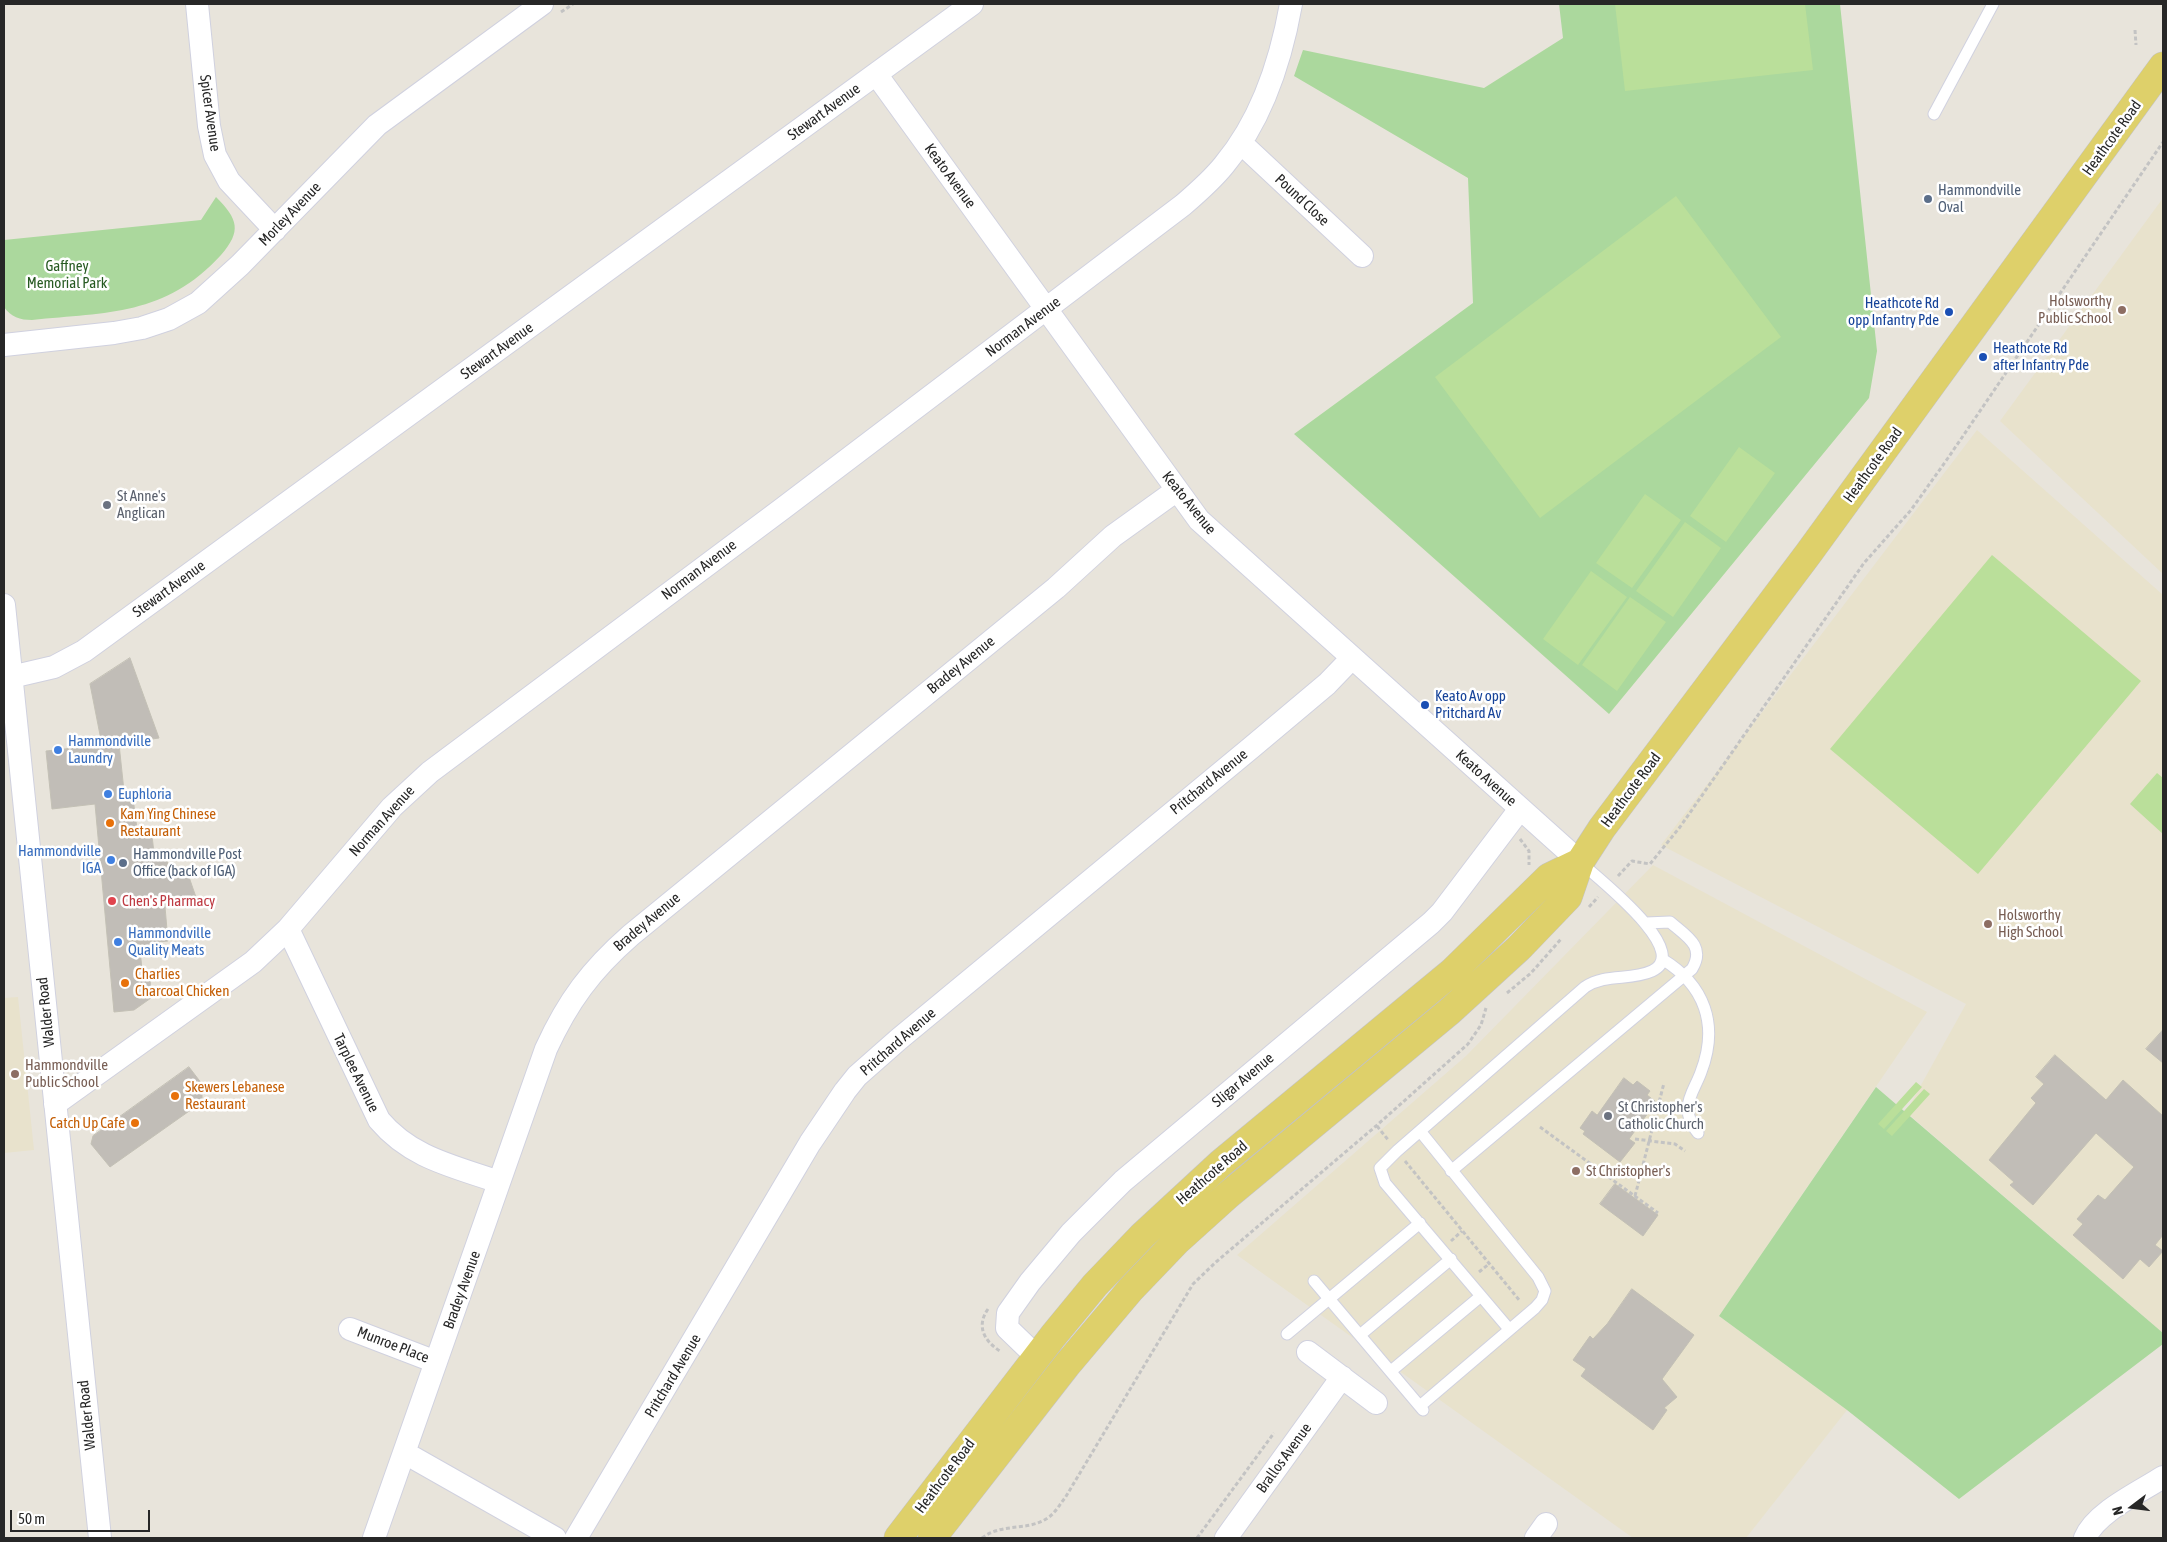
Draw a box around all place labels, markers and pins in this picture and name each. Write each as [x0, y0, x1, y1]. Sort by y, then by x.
place label: Hammondville Oval [1938, 181, 2021, 216]
marker: Hammondville Oval [1922, 193, 1934, 205]
place label: Holsworthy Public School [2038, 292, 2112, 327]
place label: Heathcote Rd opp Infantry Pde [1848, 294, 1939, 329]
marker: Holsworthy Public School [2116, 304, 2128, 316]
marker: Heathcote Rd opp Infantry Pde [1943, 306, 1955, 318]
place label: Heathcote Rd after Infantry Pde [1993, 339, 2089, 374]
marker: Heathcote Rd after Infantry Pde [1977, 351, 1989, 363]
place label: St Anne's Anglican [117, 487, 166, 522]
marker: St Anne's Anglican [101, 499, 113, 511]
place label: Keato Av opp Pritchard Av [1435, 687, 1506, 722]
marker: Keato Av opp Pritchard Av [1419, 699, 1431, 711]
place label: Hammondville Laundry [68, 732, 151, 767]
marker: Hammondville Laundry [52, 744, 64, 756]
place label: Euphloria [118, 785, 172, 803]
marker: Euphloria [102, 788, 114, 800]
place label: Kam Ying Chinese Restaurant [120, 805, 216, 840]
marker: Kam Ying Chinese Restaurant [104, 817, 116, 829]
place label: Hammondville IGA [18, 842, 101, 877]
place label: Hammondville Post Office (back of IGA) [133, 845, 242, 880]
marker: Hammondville IGA [105, 854, 117, 866]
marker: Hammondville Post Office (back of IGA) [117, 857, 129, 869]
place label: Chen's Pharmacy [122, 892, 215, 910]
marker: Chen's Pharmacy [106, 895, 118, 907]
place label: Holsworthy High School [1998, 906, 2063, 941]
marker: Holsworthy High School [1982, 918, 1994, 930]
place label: Hammondville Quality Meats [128, 924, 211, 959]
marker: Hammondville Quality Meats [112, 936, 124, 948]
place label: Charlies Charcoal Chicken [135, 965, 229, 1000]
marker: Charlies Charcoal Chicken [119, 977, 131, 989]
place label: Hammondville Public School [25, 1056, 108, 1091]
marker: Hammondville Public School [9, 1068, 21, 1080]
place label: Skewers Lebanese Restaurant [185, 1078, 285, 1113]
marker: Skewers Lebanese Restaurant [169, 1090, 181, 1102]
place label: St Christopher's Catholic Church [1618, 1098, 1704, 1133]
marker: St Christopher's Catholic Church [1602, 1110, 1614, 1122]
place label: Catch Up Cafe [50, 1114, 125, 1132]
marker: Catch Up Cafe [129, 1117, 141, 1129]
place label: St Christopher's [1586, 1162, 1670, 1180]
marker: St Christopher's [1570, 1165, 1582, 1177]

